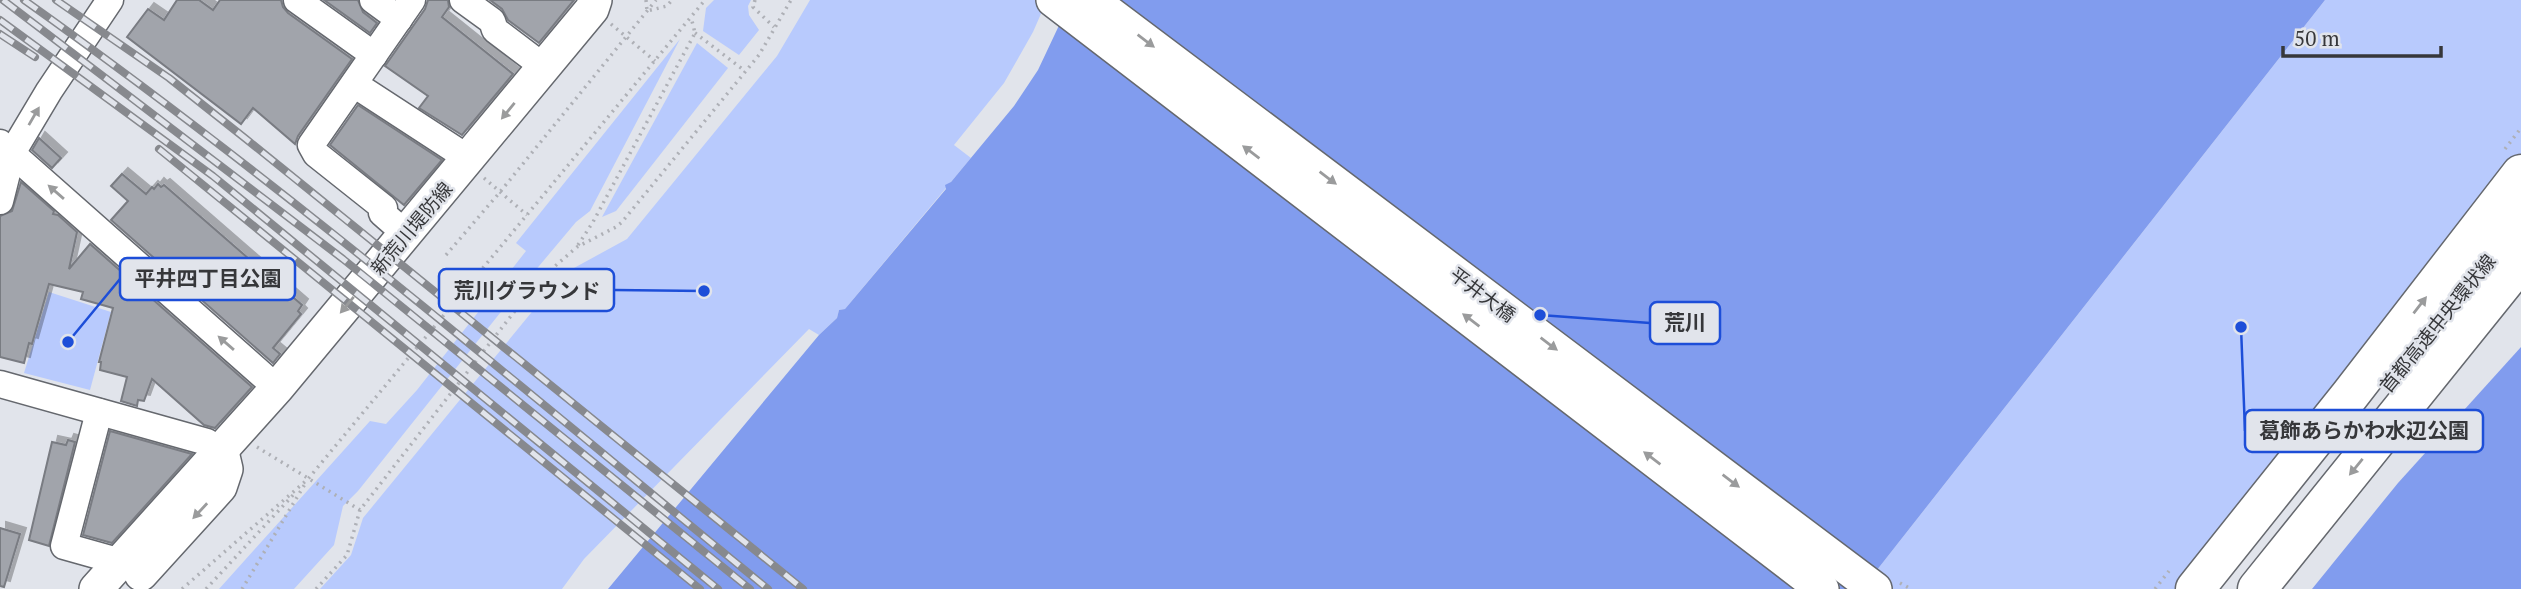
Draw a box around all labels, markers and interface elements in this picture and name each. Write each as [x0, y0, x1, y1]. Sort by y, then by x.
scale bar [2283, 14, 2440, 58]
text: 50 m [2294, 24, 2340, 52]
one-way arrow [1137, 34, 1155, 48]
one-way arrow [501, 103, 516, 120]
one-way arrow [28, 106, 40, 125]
one-way arrow [1243, 144, 1261, 159]
one-way arrow [1319, 170, 1337, 184]
street label: 新荒川堤防線 [365, 176, 457, 280]
one-way arrow [47, 184, 65, 200]
street label: 首都高速中央環状線 [2373, 249, 2501, 397]
callout: 平井四丁目公園 [120, 258, 295, 300]
street label: 平井大橋 [1445, 261, 1521, 327]
text: 平井四丁目公園 [135, 264, 282, 292]
callout: 荒川グラウンド [439, 269, 614, 311]
text: 荒川グラウンド [454, 276, 601, 304]
one-way arrow [339, 296, 355, 314]
one-way arrow [2412, 296, 2426, 314]
callout: 荒川 [1650, 302, 1720, 344]
text: 荒川 [1664, 308, 1706, 336]
one-way arrow [1462, 313, 1480, 327]
one-way arrow [218, 335, 235, 351]
one-way arrow [1540, 337, 1558, 351]
callout: 葛飾あらかわ水辺公園 [2245, 410, 2483, 452]
text: 葛飾あらかわ水辺公園 [2259, 416, 2469, 444]
one-way arrow [1643, 451, 1661, 466]
one-way arrow [2349, 459, 2364, 476]
one-way arrow [1722, 473, 1740, 487]
one-way arrow [192, 502, 208, 519]

